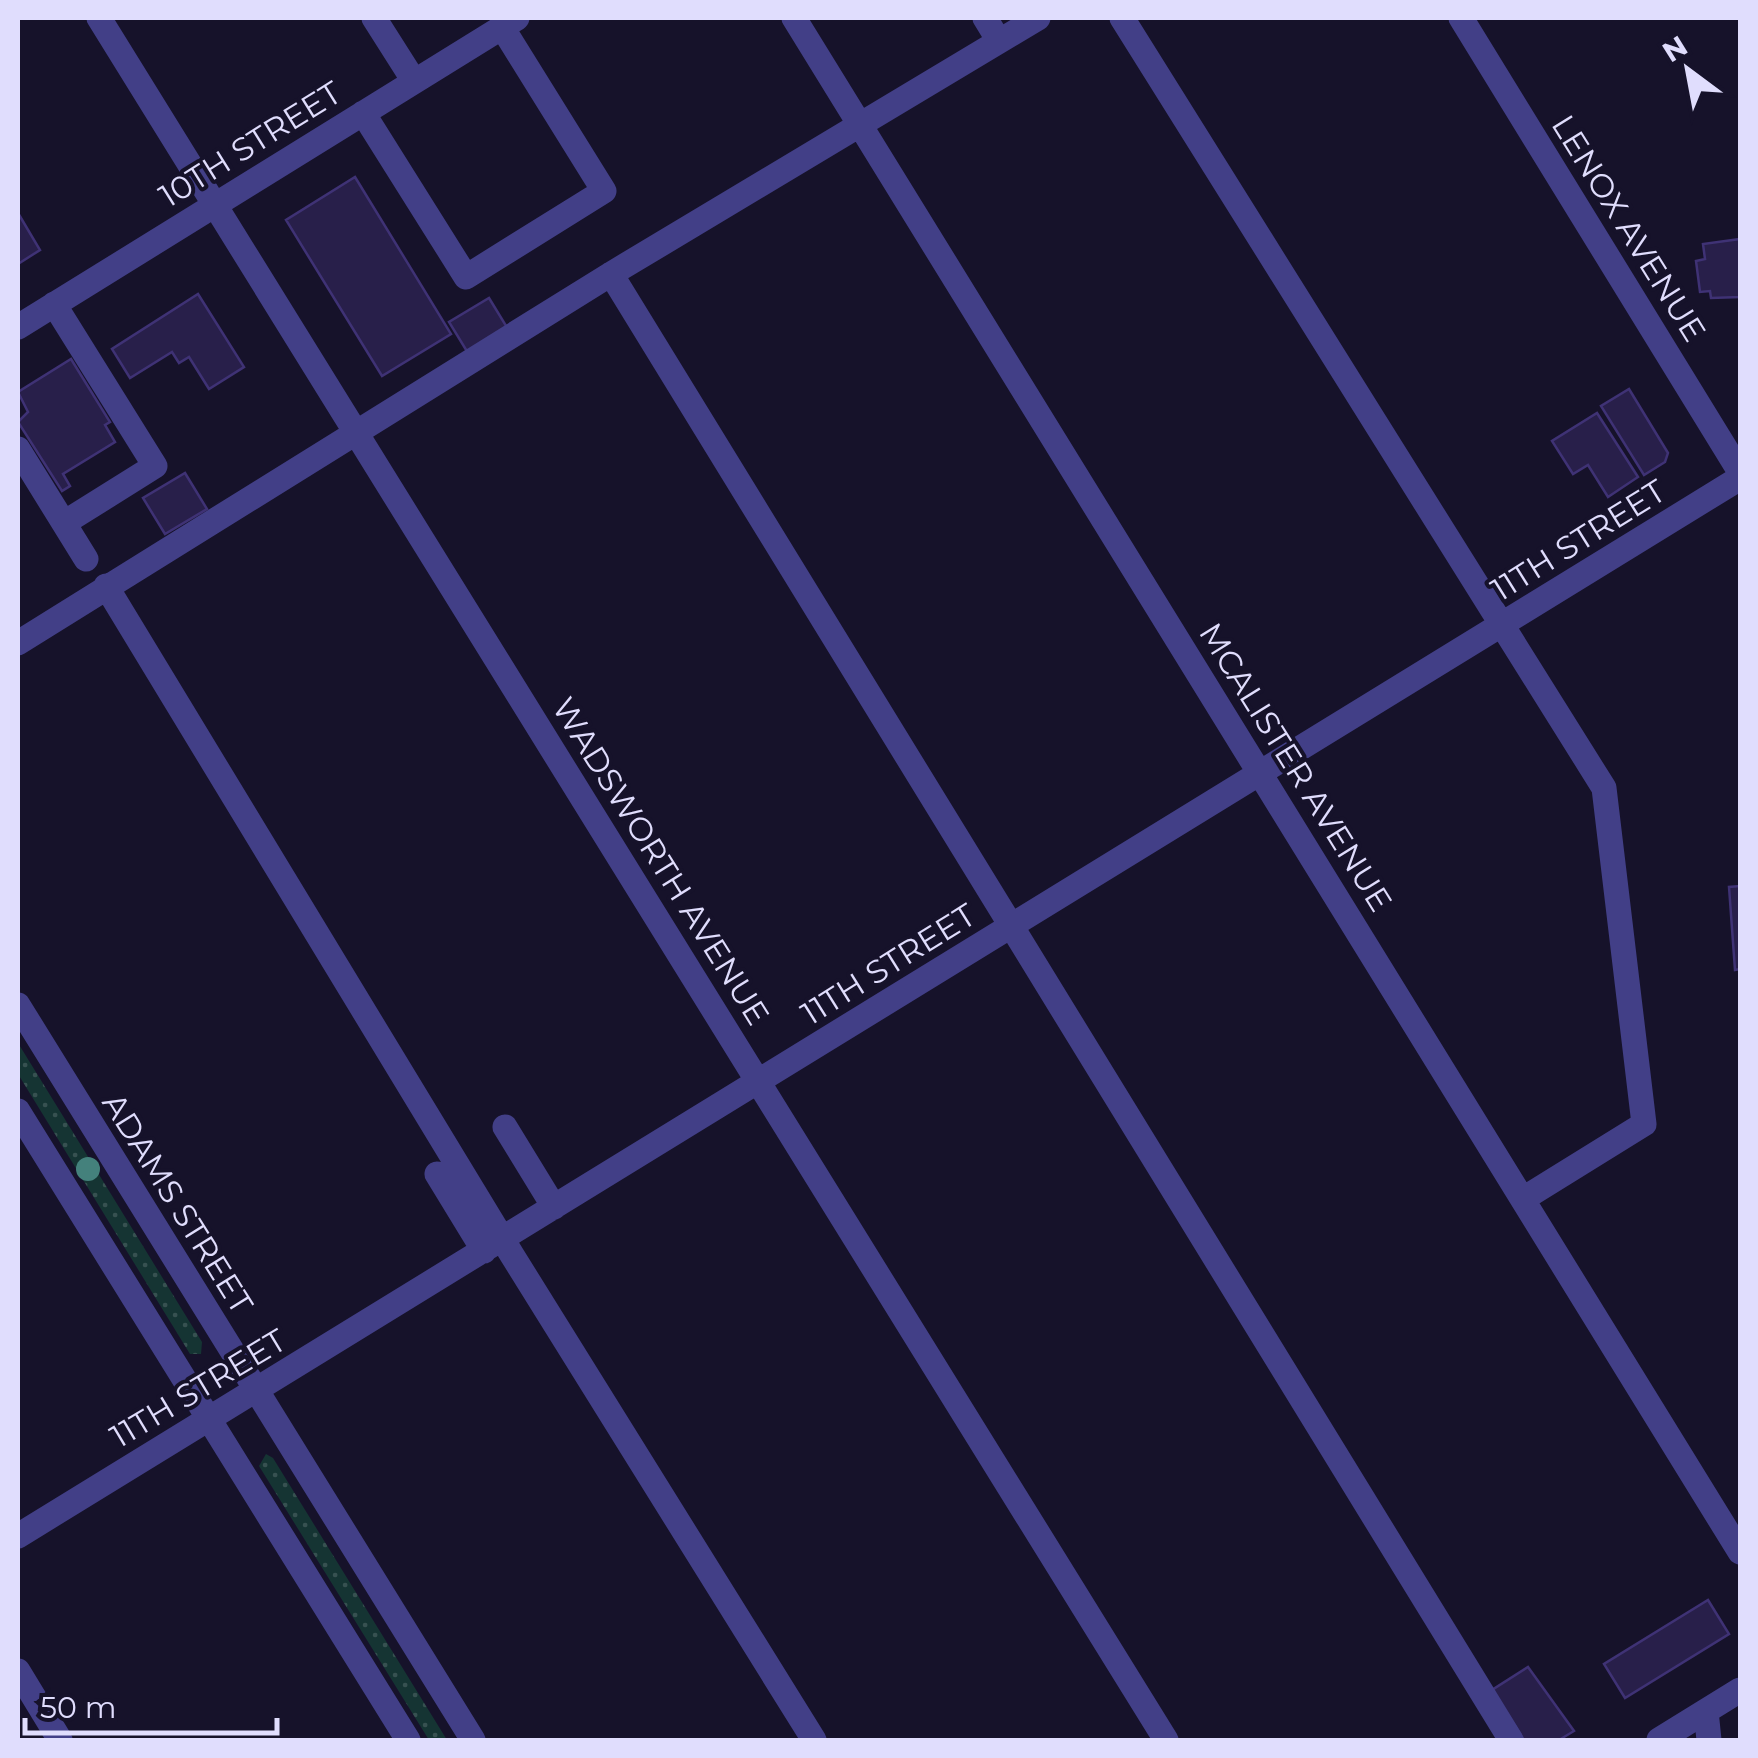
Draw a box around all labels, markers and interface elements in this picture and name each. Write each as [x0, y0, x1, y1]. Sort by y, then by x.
north arrow [1638, 20, 1738, 120]
text: N [1656, 28, 1693, 69]
street label: 10TH STREET [152, 72, 349, 215]
street label: LENOX AVENUE [1544, 108, 1714, 348]
street label: 11TH STREET [1484, 471, 1673, 609]
street label: MCALISTER AVENUE [1191, 616, 1401, 918]
street label: WADSWORTH AVENUE [544, 690, 778, 1032]
street label: 11TH STREET [794, 895, 983, 1033]
street label: ADAMS STREET [95, 1086, 262, 1321]
street label: 11TH STREET [103, 1320, 293, 1456]
scale bar [25, 1673, 278, 1735]
text: 50 m [40, 1689, 117, 1726]

